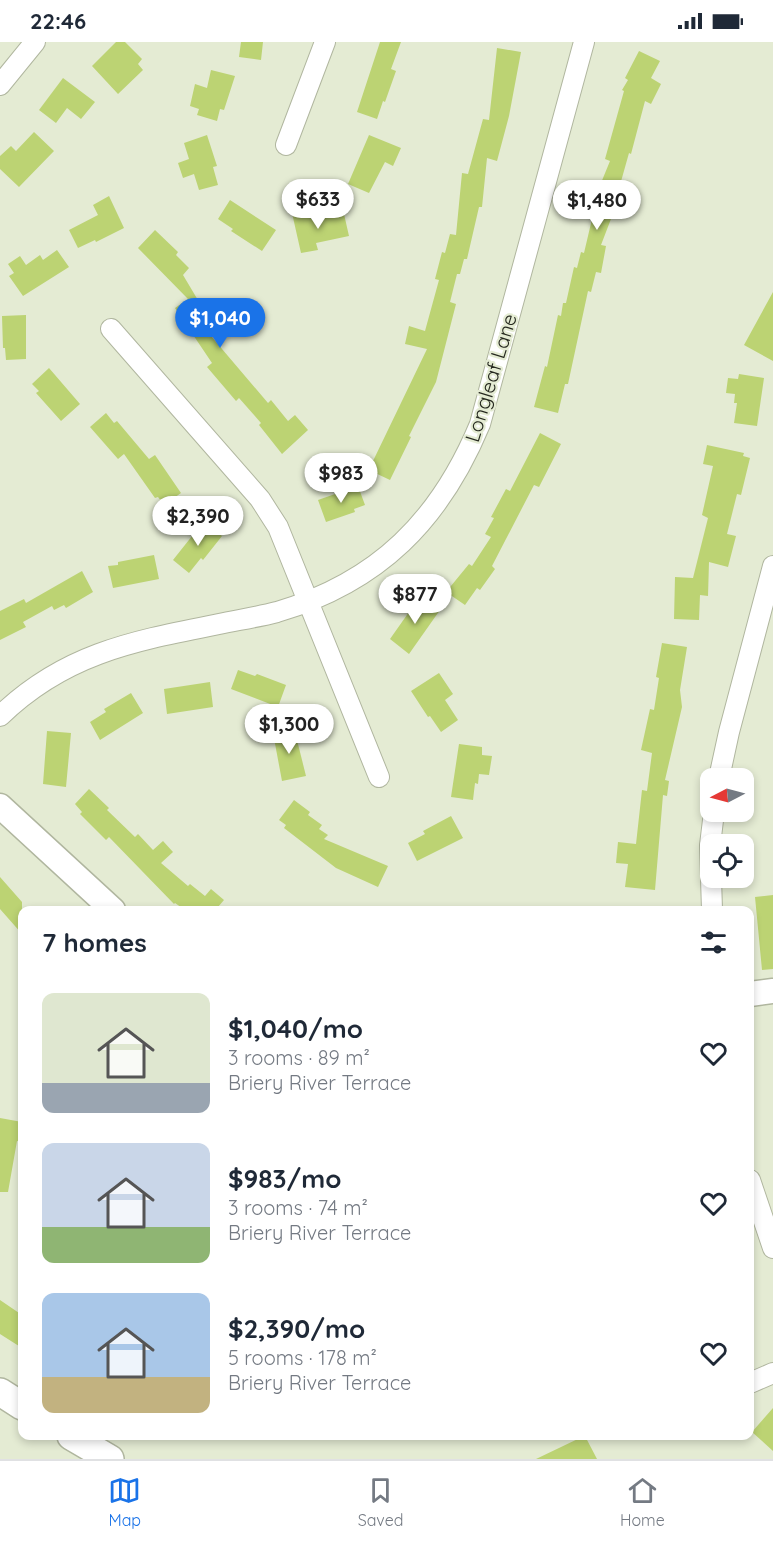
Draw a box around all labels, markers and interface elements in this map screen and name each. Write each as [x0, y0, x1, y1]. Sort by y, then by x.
text: 22:46 [30, 7, 86, 35]
pin: $633 [282, 179, 354, 230]
pin: $1,480 [548, 180, 646, 231]
text: $633 [296, 186, 340, 211]
text: $1,480 [567, 187, 627, 212]
pin: $1,040 [171, 298, 269, 349]
text: $1,040 [189, 305, 251, 330]
street label: Longleaf Lane [459, 311, 522, 445]
pin: $983 [305, 453, 377, 504]
text: $983 [319, 460, 364, 485]
pin: $2,390 [149, 496, 247, 547]
text: $2,390 [166, 503, 230, 528]
pin: $877 [379, 574, 451, 625]
text: $877 [393, 581, 437, 606]
pin: $1,300 [240, 704, 338, 755]
text: $1,300 [259, 711, 319, 736]
north arrow [700, 768, 754, 822]
map controls [700, 768, 754, 888]
button: locate [700, 834, 754, 888]
text: 7 homes [42, 926, 147, 959]
icon: filters [697, 926, 730, 959]
text: $1,040/mo [228, 1012, 363, 1045]
icon: home [90, 1017, 162, 1089]
icon: heart [697, 1037, 730, 1070]
text: 3 rooms · 89 m² [228, 1045, 370, 1070]
text: Briery River Terrace [228, 1070, 411, 1095]
text: $983/mo [228, 1162, 341, 1195]
icon: home [90, 1167, 162, 1239]
icon: heart [697, 1187, 730, 1220]
text: 3 rooms · 74 m² [228, 1195, 368, 1220]
text: Briery River Terrace [228, 1220, 411, 1245]
text: $2,390/mo [228, 1312, 365, 1345]
icon: home [90, 1317, 162, 1389]
icon: heart [697, 1337, 730, 1370]
text: 5 rooms · 178 m² [228, 1345, 377, 1370]
text: Briery River Terrace [228, 1370, 411, 1395]
tab: Map [108, 1474, 141, 1530]
tab: Saved [358, 1474, 403, 1530]
tab: Home [620, 1474, 665, 1530]

